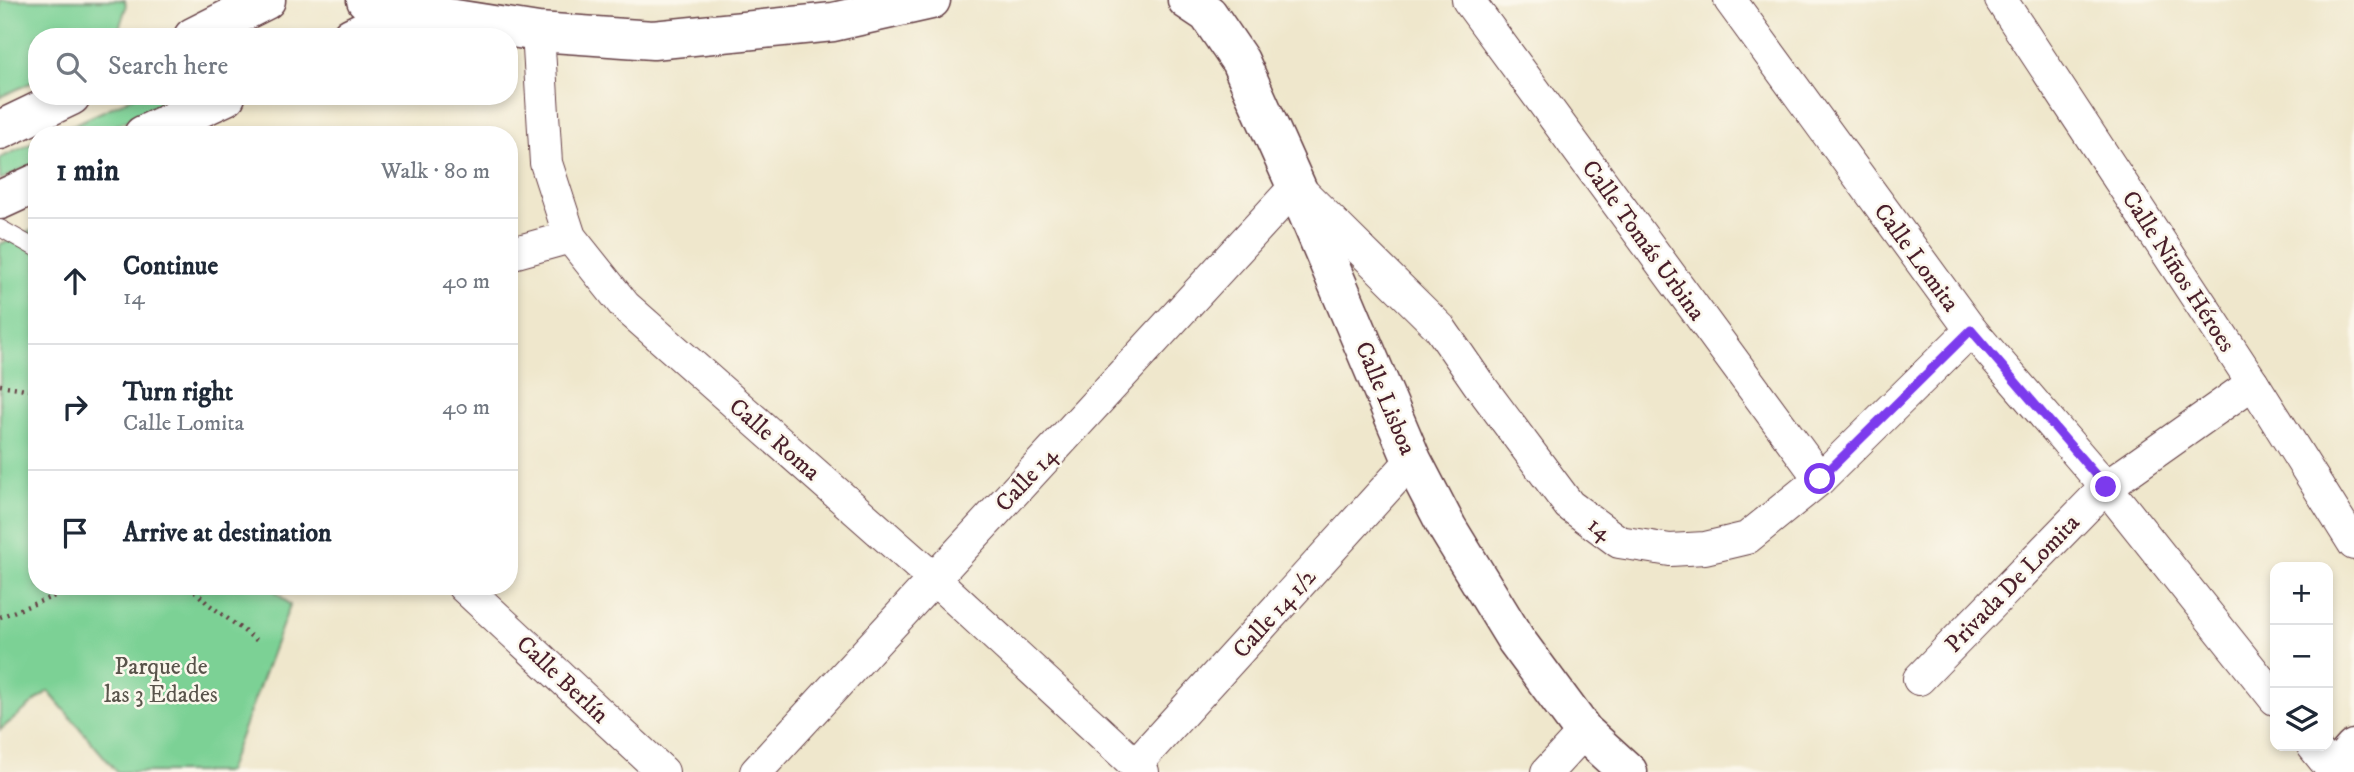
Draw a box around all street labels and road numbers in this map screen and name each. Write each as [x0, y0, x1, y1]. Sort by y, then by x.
street label: Calle Tomás Urbina [1575, 154, 1712, 327]
street label: Calle Niños Héroes [2115, 185, 2242, 358]
street label: Calle Lomita [1867, 198, 1966, 318]
street label: Calle Lisboa [1348, 337, 1423, 460]
street label: Calle Roma [722, 392, 827, 488]
street label: Calle 14 [989, 440, 1065, 519]
street label: Privada De Lomita [1939, 508, 2087, 659]
street label: 14 [1581, 510, 1618, 548]
street label: Calle 14 1/2 [1227, 562, 1323, 665]
street label: Calle Berlín [510, 629, 615, 730]

